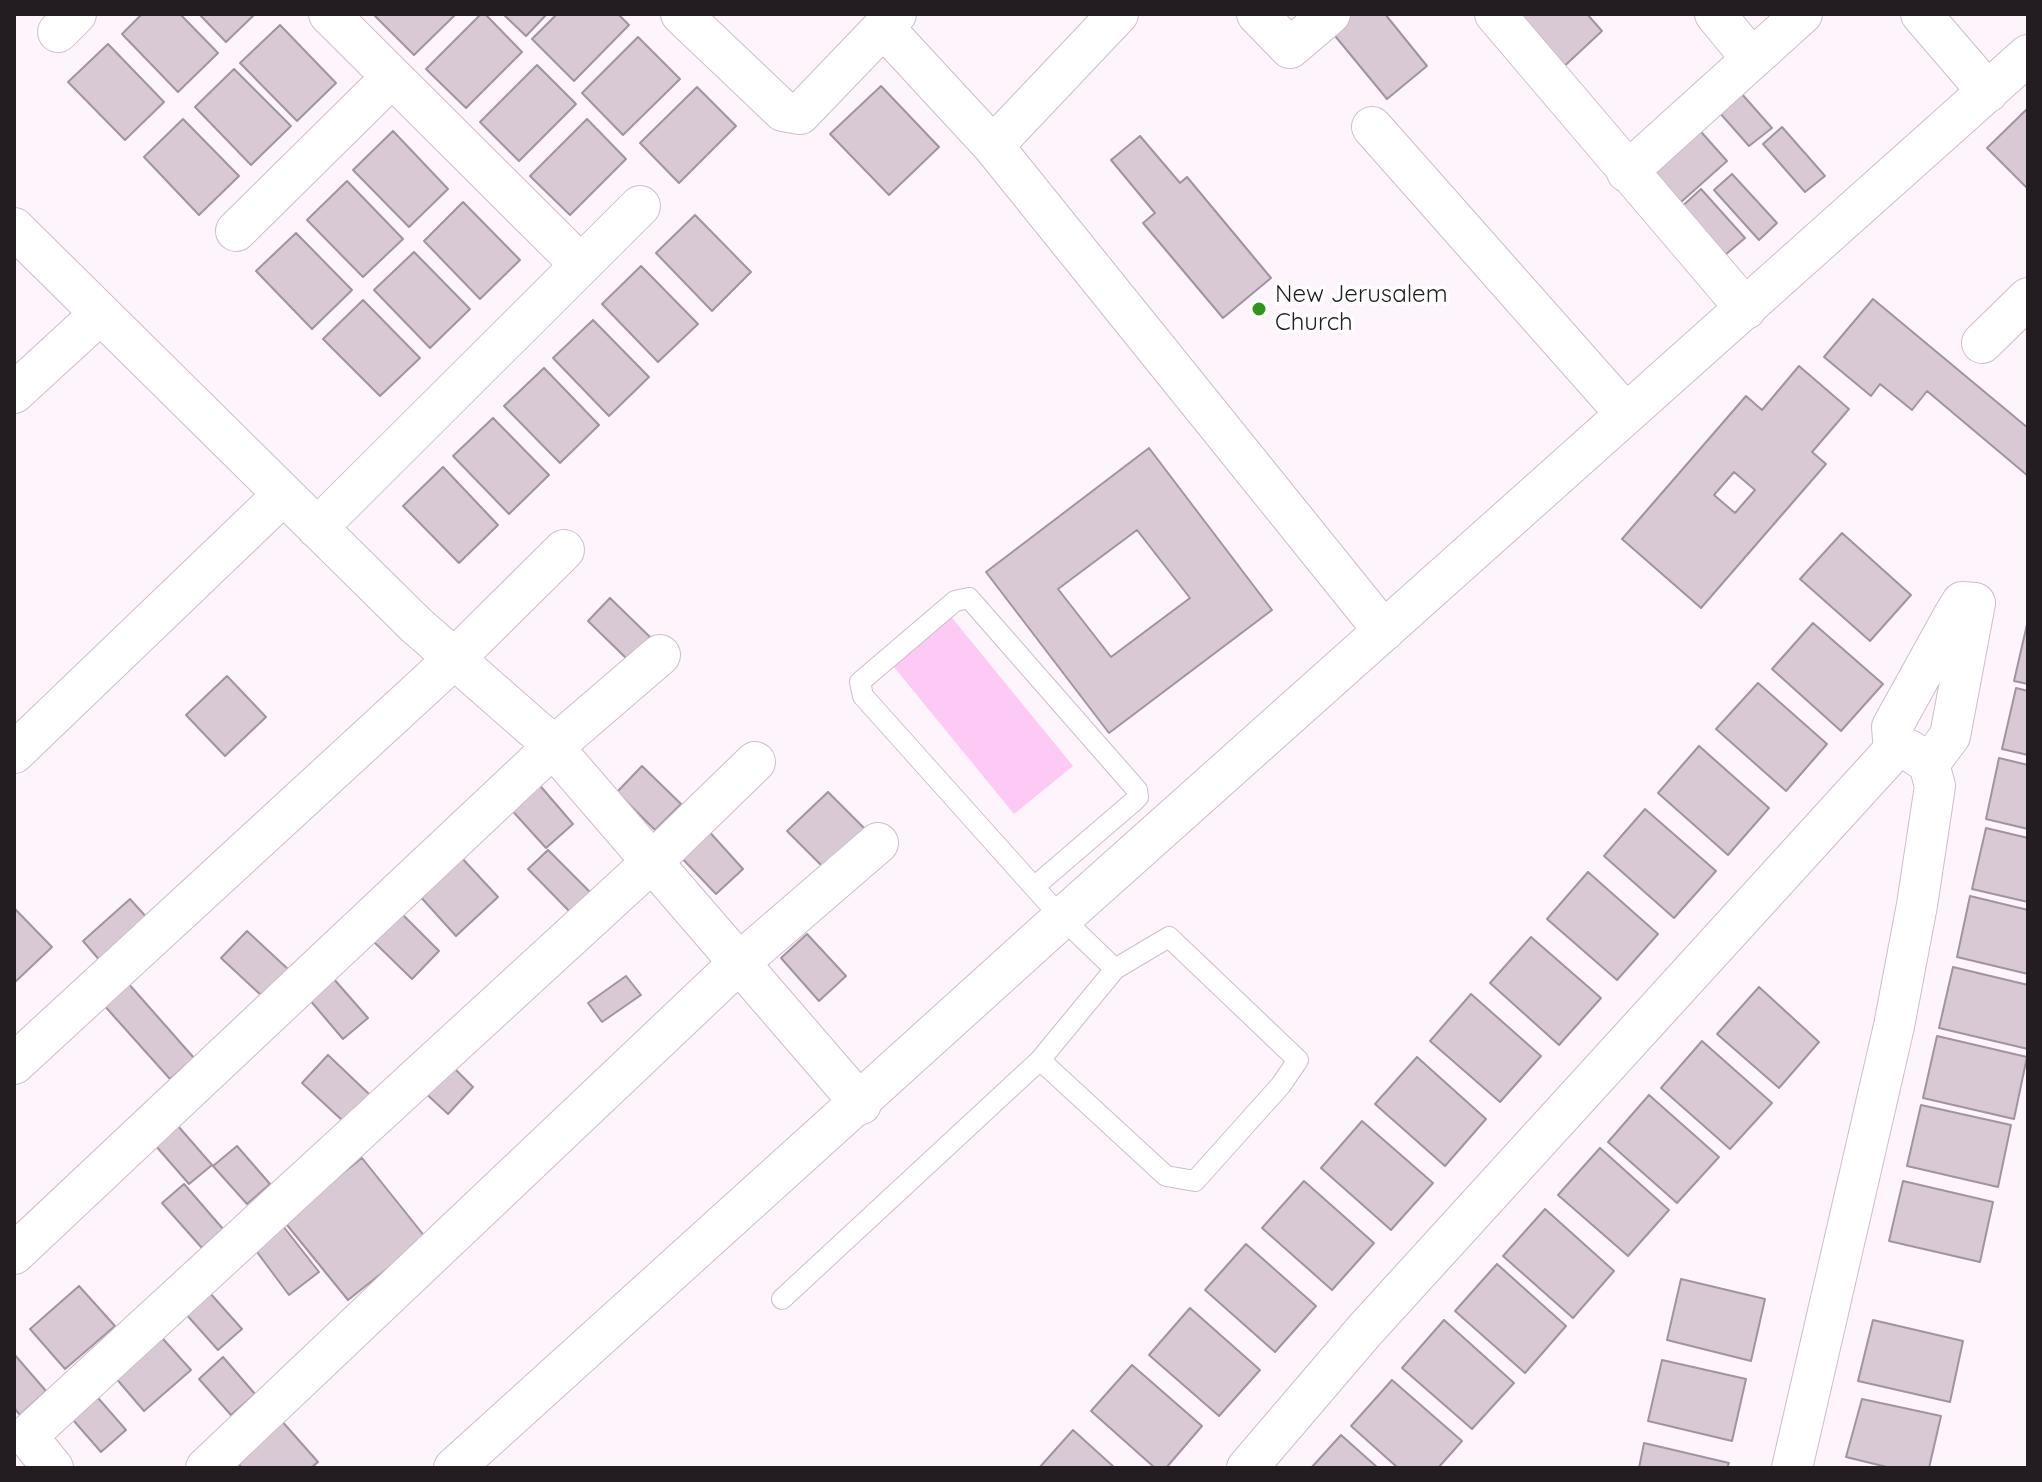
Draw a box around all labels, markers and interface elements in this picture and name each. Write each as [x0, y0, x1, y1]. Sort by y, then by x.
place label: New Jerusalem Church [1275, 281, 1448, 337]
marker: New Jerusalem Church [1250, 300, 1268, 318]

